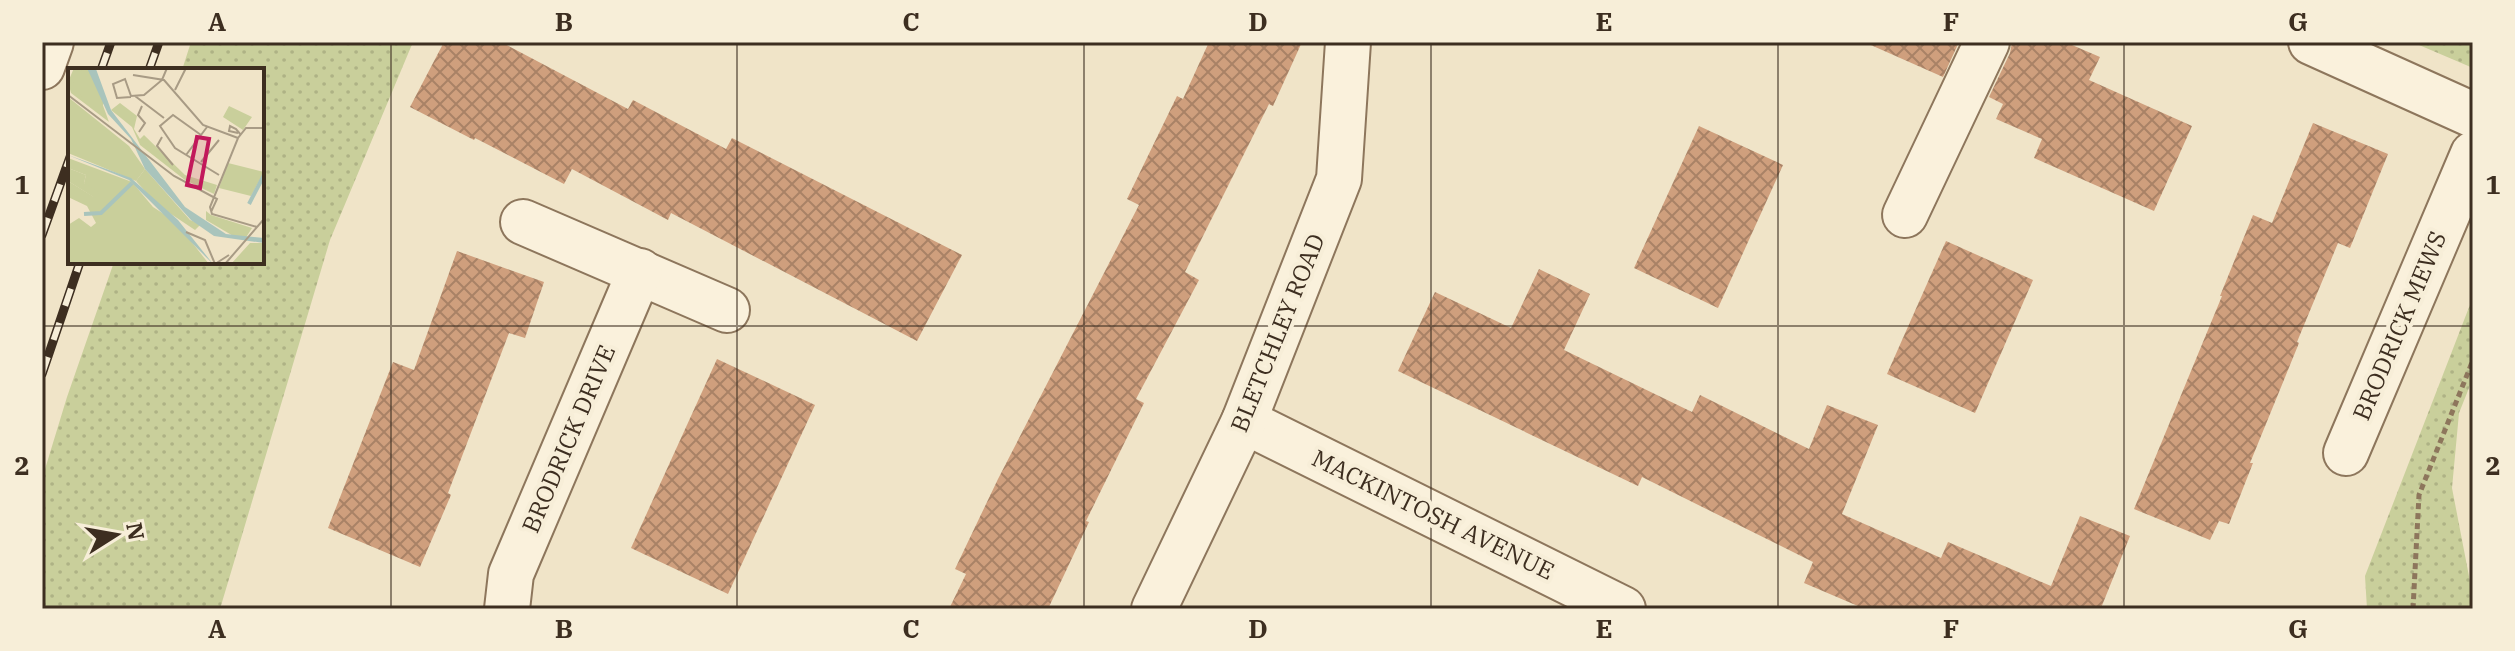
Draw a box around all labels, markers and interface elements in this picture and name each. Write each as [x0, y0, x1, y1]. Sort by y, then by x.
text: A [208, 4, 226, 38]
text: B [555, 4, 573, 38]
text: C [902, 4, 920, 38]
text: D [1248, 4, 1268, 38]
text: E [1595, 4, 1613, 38]
text: F [1943, 4, 1959, 38]
text: G [2288, 4, 2308, 38]
inset map [68, 68, 264, 264]
text: 1 [14, 167, 30, 201]
text: 1 [2485, 167, 2501, 201]
street label: BRODRICK MEWS [2345, 226, 2453, 425]
street label: BLETCHLEY ROAD [1223, 229, 1332, 437]
street label: BRODRICK DRIVE [514, 340, 622, 538]
street label: MACKINTOSH AVENUE [1307, 441, 1560, 587]
text: 2 [14, 448, 30, 482]
text: 2 [2485, 448, 2501, 482]
north arrow [76, 495, 156, 575]
text: N [120, 520, 152, 542]
text: A [208, 611, 226, 645]
text: B [555, 611, 573, 645]
text: C [902, 611, 920, 645]
text: D [1248, 611, 1268, 645]
text: E [1595, 611, 1613, 645]
text: F [1943, 611, 1959, 645]
text: G [2288, 611, 2308, 645]

